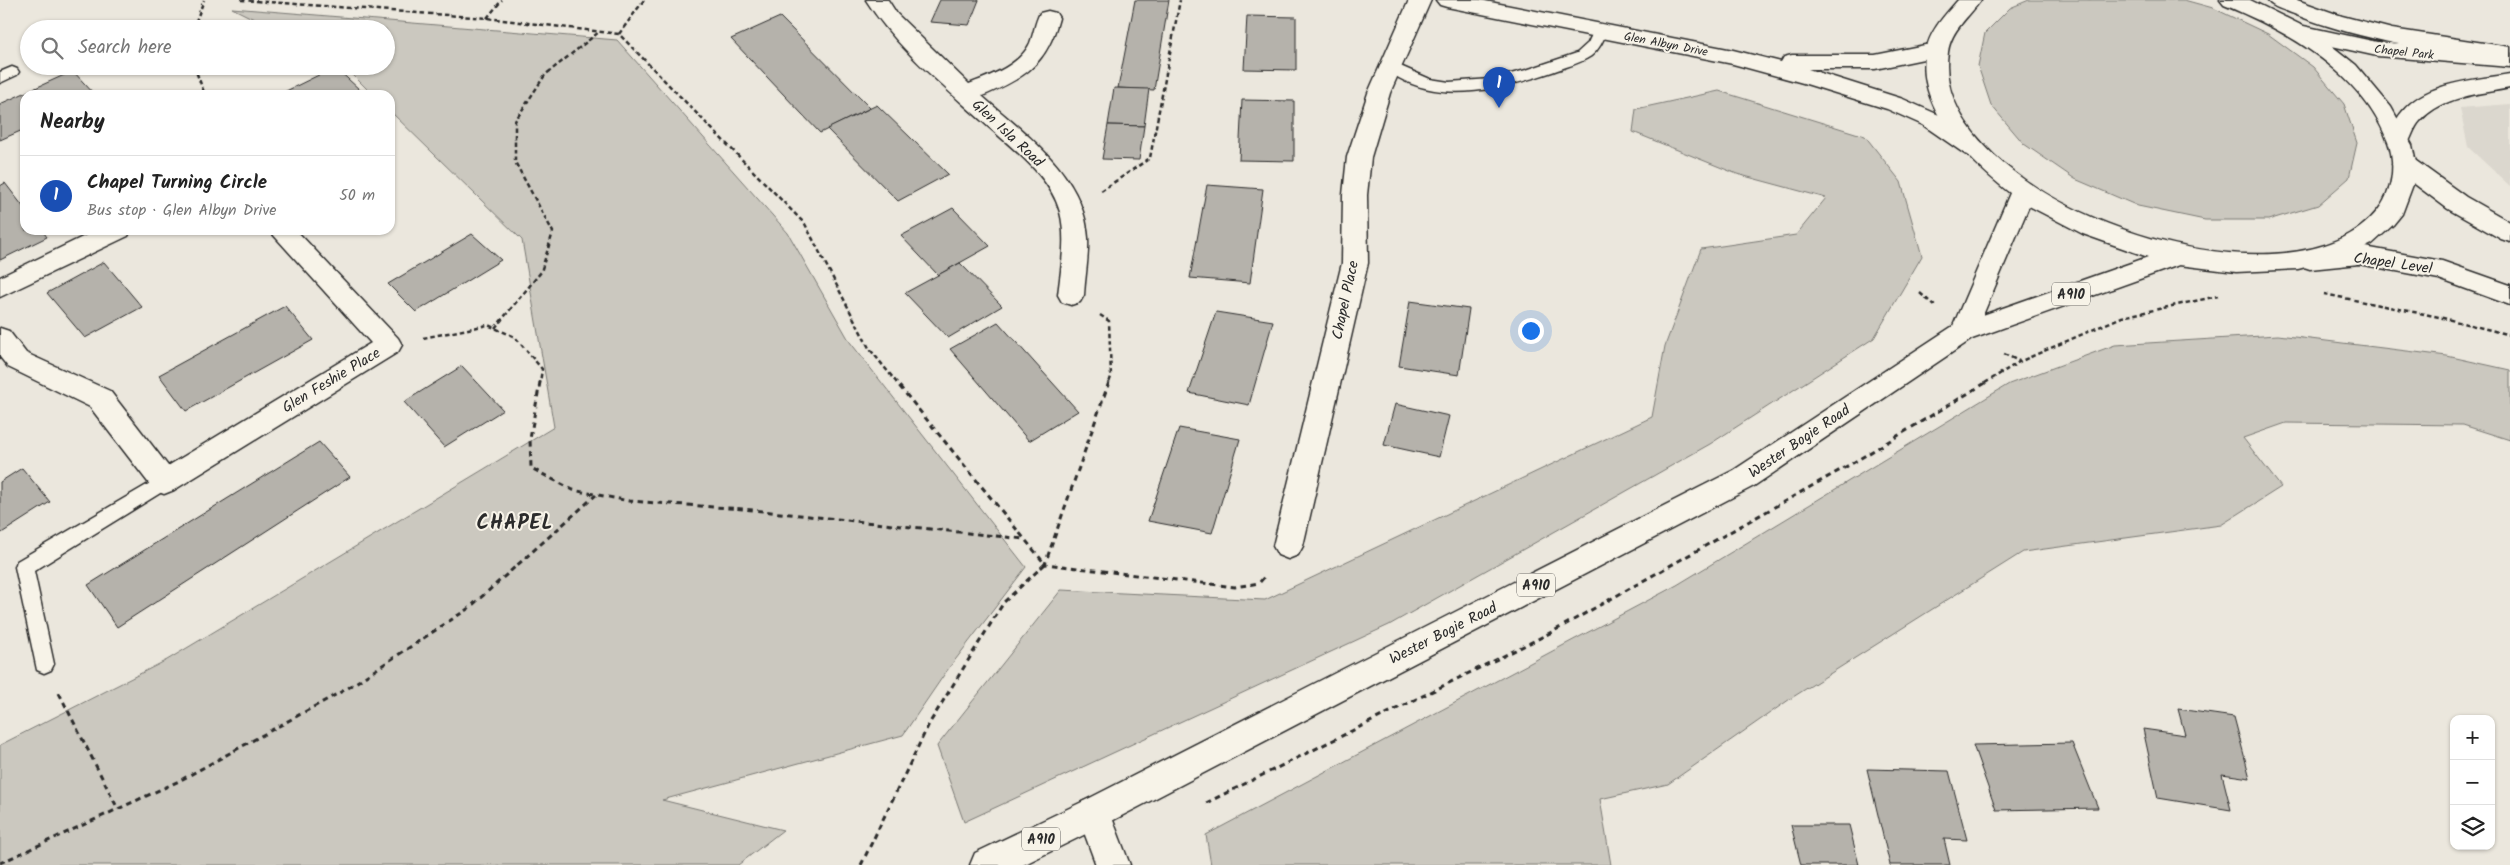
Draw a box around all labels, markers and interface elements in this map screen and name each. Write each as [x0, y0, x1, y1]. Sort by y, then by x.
search box [20, 20, 395, 75]
street label: Glen Albyn Drive [1622, 27, 1710, 62]
text: Search here [78, 33, 172, 63]
icon: search [38, 34, 66, 62]
street label: Chapel Park [2373, 40, 2435, 65]
pin: 1 [1483, 67, 1515, 108]
street label: Glen Isla Road [966, 94, 1049, 174]
text: Nearby [40, 106, 105, 139]
text: Chapel Turning Circle [87, 168, 267, 198]
text: 1 [54, 183, 58, 208]
text: 50 m [339, 183, 375, 208]
text: Bus stop · Glen Albyn Drive [87, 198, 276, 223]
street label: Chapel Level [2352, 247, 2434, 281]
street label: Chapel Place [1326, 258, 1366, 342]
road number: A910 [2052, 282, 2090, 306]
your location [1518, 318, 1544, 344]
street label: Glen Feshie Place [278, 342, 386, 420]
street label: Wester Bogie Road [1744, 399, 1856, 485]
district label: CHAPEL [477, 508, 553, 540]
road number: A910 [1517, 574, 1555, 596]
street label: Wester Bogie Road [1385, 596, 1502, 671]
map controls [2450, 715, 2495, 850]
button: + [2450, 715, 2495, 760]
button: − [2450, 760, 2495, 805]
button: layers [2450, 805, 2495, 850]
road number: A910 [1022, 828, 1060, 851]

